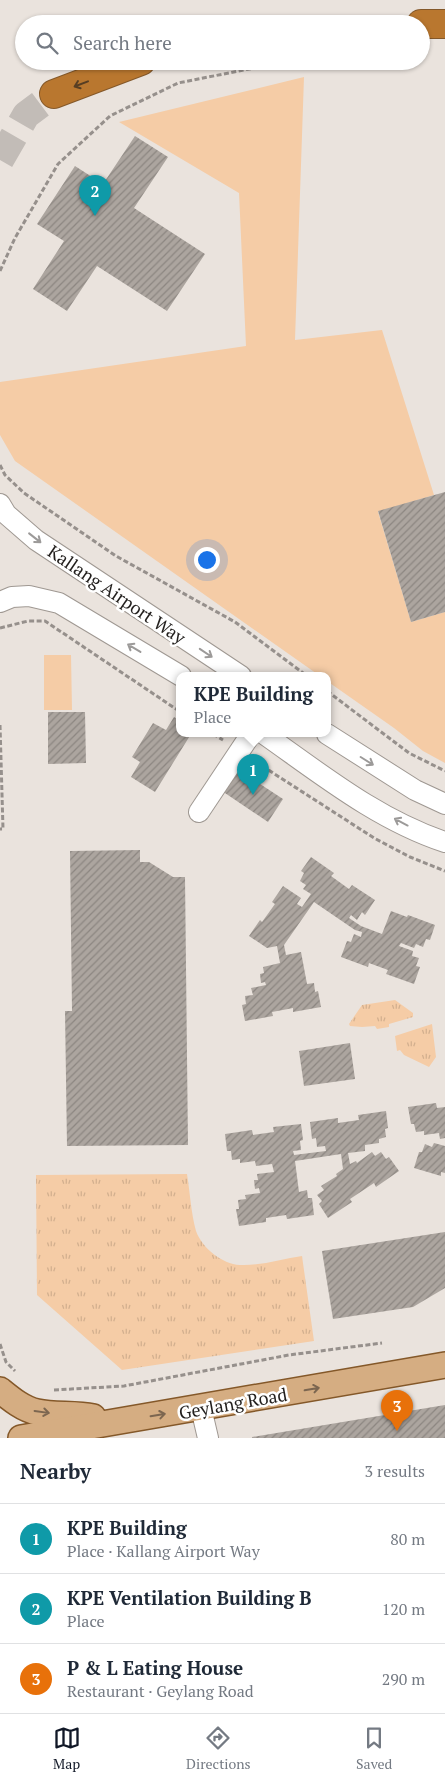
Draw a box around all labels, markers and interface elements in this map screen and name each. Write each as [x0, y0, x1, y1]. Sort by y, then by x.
search box [15, 15, 430, 70]
icon: search [33, 29, 61, 57]
text: Search here [73, 30, 172, 55]
one-way arrow [74, 80, 89, 89]
pin: 2 [79, 175, 111, 216]
one-way arrow [28, 533, 41, 544]
street label: Kallang Airport Way [43, 539, 191, 650]
your location [194, 547, 220, 573]
one-way arrow [127, 642, 141, 652]
one-way arrow [199, 648, 213, 658]
popup [176, 672, 331, 737]
text: KPE Building [194, 681, 313, 706]
text: Place [194, 706, 231, 728]
pin: 1 [237, 754, 269, 795]
one-way arrow [360, 756, 374, 766]
one-way arrow [394, 817, 408, 827]
street label: Geylang Road [177, 1382, 289, 1424]
one-way arrow [304, 1383, 320, 1393]
pin: 3 [381, 1390, 413, 1431]
one-way arrow [34, 1407, 50, 1417]
one-way arrow [150, 1410, 166, 1420]
text: Nearby [20, 1457, 91, 1485]
text: 3 results [365, 1460, 425, 1482]
text: KPE Building [67, 1515, 187, 1540]
text: 1 [31, 1528, 41, 1550]
text: 80 m [390, 1528, 425, 1550]
text: Place · Kallang Airport Way [67, 1540, 260, 1562]
text: KPE Ventilation Building B [67, 1585, 312, 1610]
text: 2 [31, 1598, 41, 1620]
text: 120 m [382, 1598, 425, 1620]
text: Place [67, 1610, 105, 1632]
text: P & L Eating House [67, 1655, 243, 1680]
text: 3 [31, 1668, 41, 1690]
text: 290 m [382, 1668, 425, 1690]
text: Restaurant · Geylang Road [67, 1680, 254, 1702]
tab: Map [53, 1724, 81, 1773]
tab: Directions [186, 1724, 251, 1773]
tab: Saved [356, 1724, 392, 1773]

